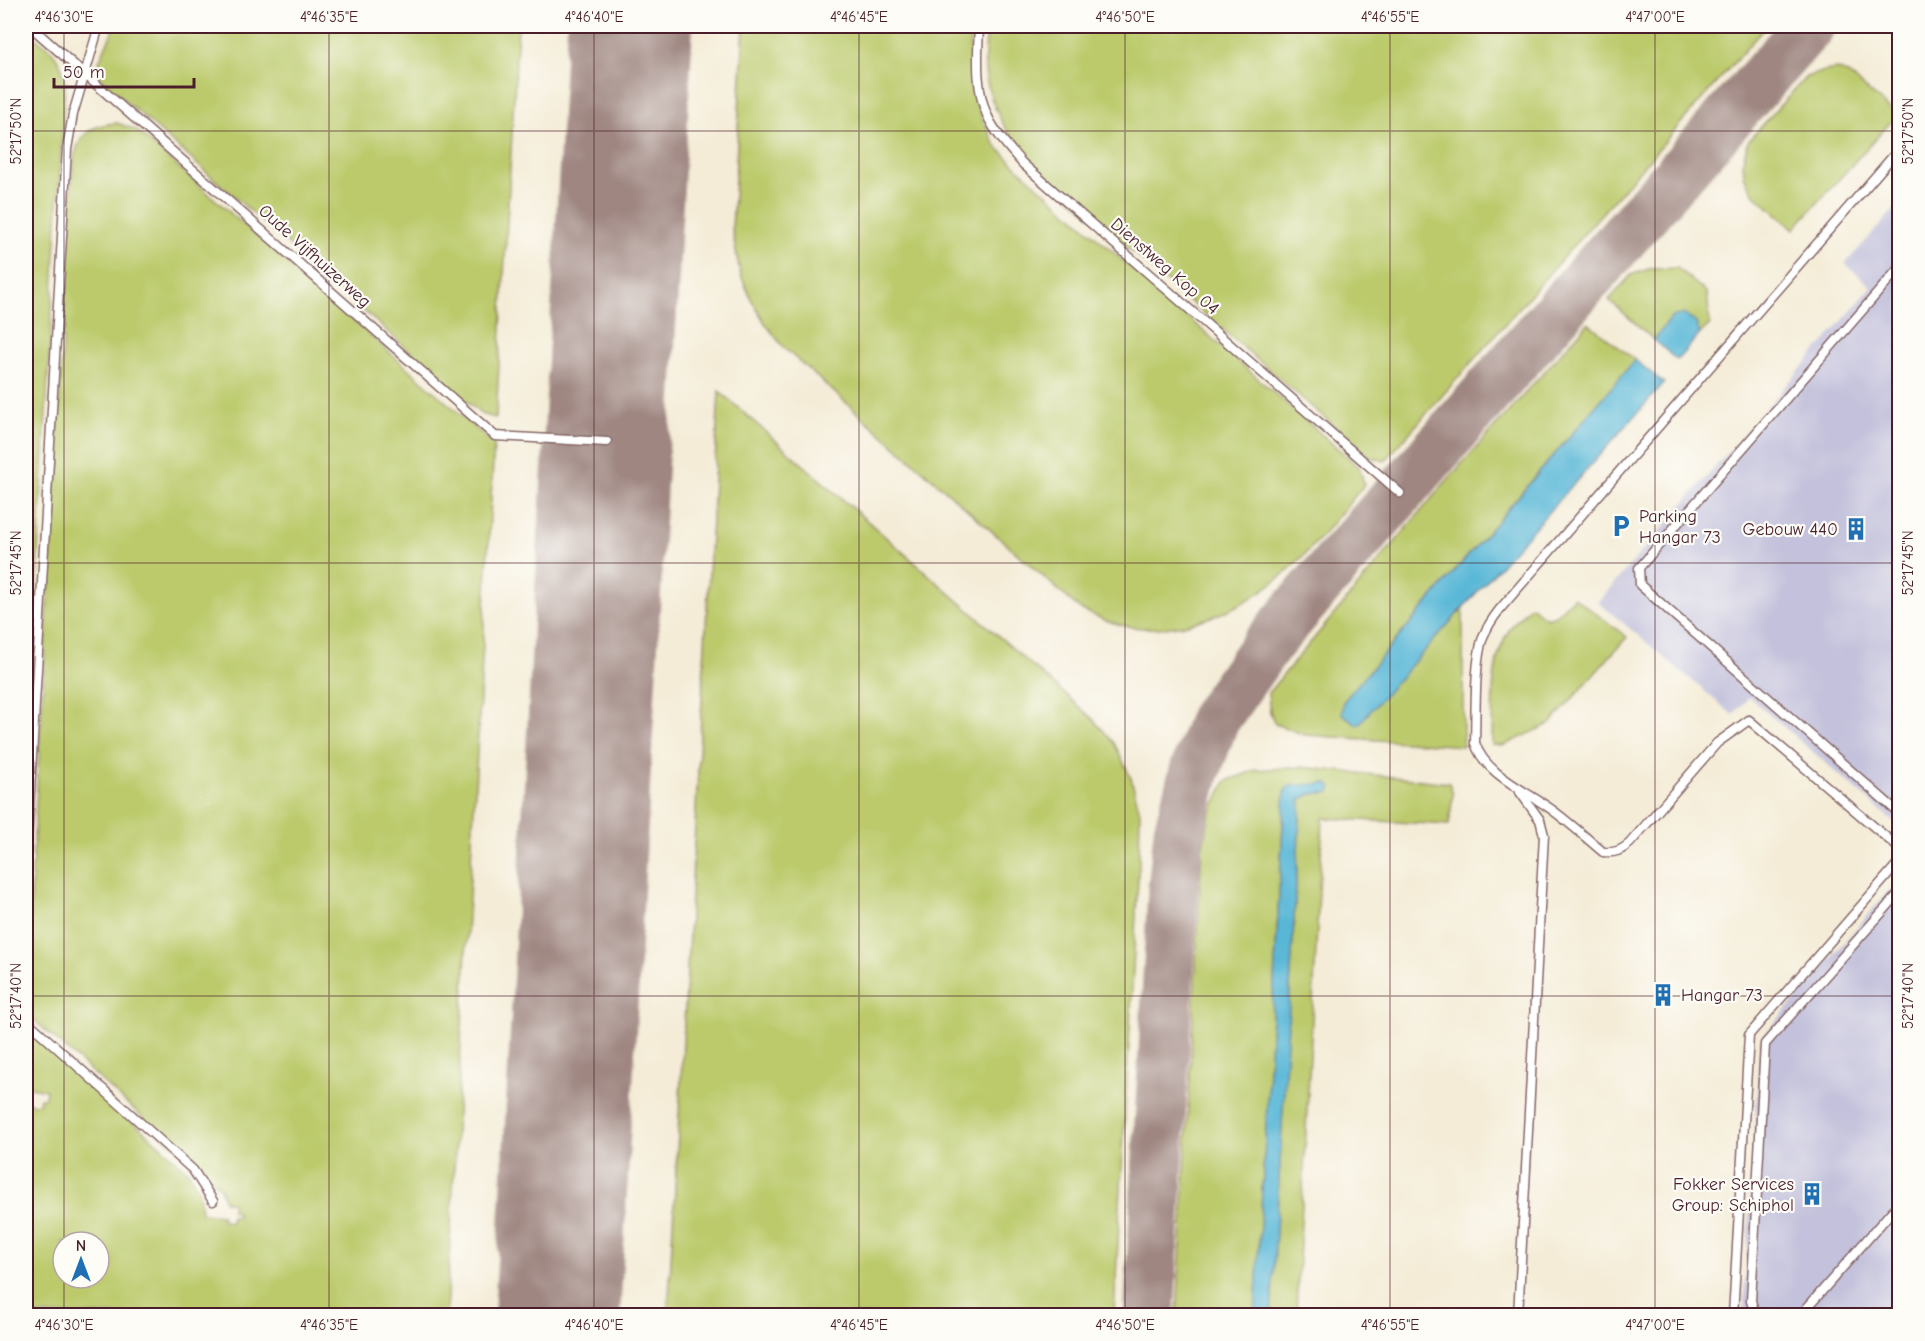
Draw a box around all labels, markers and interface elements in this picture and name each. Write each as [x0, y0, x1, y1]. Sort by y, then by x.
text: 4°46'30"E [34, 8, 94, 26]
text: 4°46'35"E [300, 8, 358, 26]
text: 4°46'40"E [565, 8, 623, 26]
text: 4°46'45"E [830, 8, 888, 26]
text: 4°46'50"E [1095, 8, 1155, 26]
text: 4°46'55"E [1361, 8, 1419, 26]
text: 4°47'00"E [1625, 8, 1685, 26]
scale bar [54, 51, 194, 89]
text: 50 m [63, 62, 105, 83]
text: 52°17'50"N [7, 98, 25, 164]
text: 52°17'50"N [1899, 98, 1917, 164]
street label: Oude Vijfhuizerweg [254, 200, 375, 312]
street label: Dienstweg Kop 04 [1106, 214, 1223, 319]
place label: Parking Hangar 73 [1639, 506, 1721, 548]
parking icon: Parking Hangar 73 [1608, 513, 1634, 539]
building icon: Gebouw 440 [1843, 516, 1869, 542]
place label: Gebouw 440 [1743, 519, 1838, 540]
text: 52°17'45"N [7, 530, 25, 596]
text: 52°17'45"N [1899, 530, 1917, 596]
text: 52°17'40"N [7, 963, 25, 1029]
text: 52°17'40"N [1899, 963, 1917, 1029]
building icon: Hangar 73 [1650, 982, 1676, 1008]
place label: Hangar 73 [1681, 985, 1763, 1006]
place label: Fokker Services Group: Schiphol [1672, 1174, 1794, 1216]
building icon: Fokker Services Group: Schiphol [1799, 1181, 1825, 1207]
north arrow [51, 1230, 111, 1290]
text: N [76, 1237, 86, 1255]
text: 4°46'30"E [34, 1316, 94, 1334]
text: 4°46'35"E [300, 1316, 358, 1334]
text: 4°46'40"E [565, 1316, 623, 1334]
text: 4°46'45"E [830, 1316, 888, 1334]
text: 4°46'50"E [1095, 1316, 1155, 1334]
text: 4°46'55"E [1361, 1316, 1419, 1334]
text: 4°47'00"E [1625, 1316, 1685, 1334]

